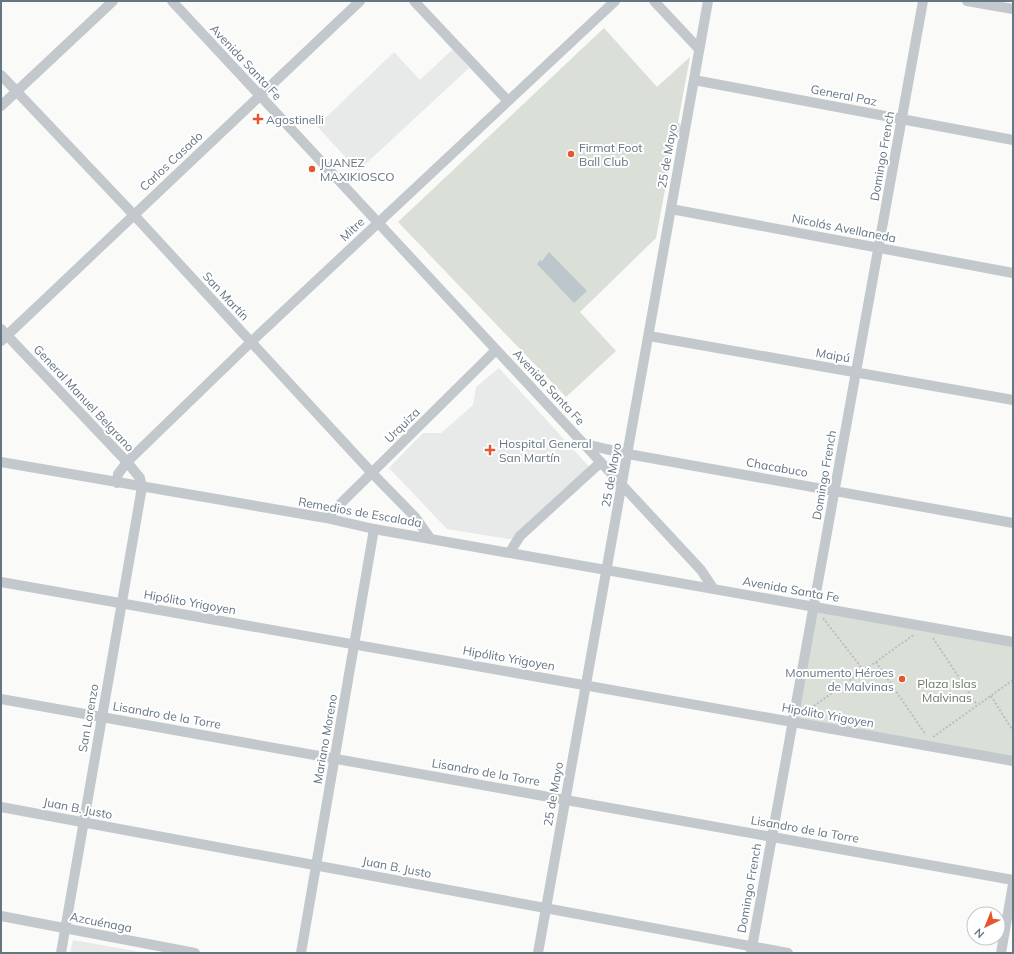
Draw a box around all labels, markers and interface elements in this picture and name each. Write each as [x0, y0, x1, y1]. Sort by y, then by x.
street label: Avenida Santa Fe [207, 21, 285, 103]
street label: General Paz [810, 81, 878, 109]
street label: Domingo French [867, 110, 897, 202]
place label: Agostinelli [266, 112, 324, 127]
marker: Agostinelli [253, 114, 263, 124]
street label: 25 de Mayo [654, 123, 680, 189]
street label: Carlos Casado [136, 128, 206, 194]
place label: Firmat Foot Ball Club [579, 140, 642, 169]
marker: Firmat Foot Ball Club [566, 149, 576, 159]
place label: JUANEZ MAXIKIOSCO [320, 155, 395, 184]
marker: JUANEZ MAXIKIOSCO [307, 164, 317, 174]
street label: Nicolás Avellaneda [791, 211, 897, 245]
street label: Mitre [337, 214, 367, 244]
street label: San Martín [200, 269, 252, 323]
street label: General Manuel Belgrano [31, 342, 137, 455]
street label: Maipú [815, 345, 851, 365]
street label: Avenida Santa Fe [510, 346, 588, 428]
street label: Urquiza [381, 404, 423, 446]
street label: Domingo French [809, 429, 839, 521]
place label: Hospital General San Martín [499, 436, 592, 465]
street label: 25 de Mayo [598, 442, 624, 508]
marker: Hospital General San Martín [484, 444, 496, 456]
street label: Chacabuco [745, 454, 809, 480]
street label: Remedios de Escalada [297, 494, 423, 530]
street label: Avenida Santa Fe [741, 573, 841, 605]
street label: Hipólito Yrigoyen [143, 587, 237, 617]
street label: Hipólito Yrigoyen [462, 643, 556, 673]
place label: Monumento Héroes de Malvinas [785, 665, 894, 694]
marker: Monumento Héroes de Malvinas [897, 674, 907, 684]
park label: Plaza Islas Malvinas [917, 676, 977, 705]
street label: San Lorenzo [75, 683, 101, 753]
street label: Mariano Moreno [310, 693, 340, 785]
street label: Lisandro de la Torre [112, 698, 222, 732]
street label: Hipólito Yrigoyen [781, 700, 875, 730]
street label: Lisandro de la Torre [431, 755, 541, 789]
street label: 25 de Mayo [540, 761, 566, 827]
street label: Juan B. Justo [42, 794, 114, 822]
street label: Lisandro de la Torre [750, 812, 860, 846]
street label: Domingo French [734, 842, 764, 934]
street label: Juan B. Justo [361, 853, 433, 881]
north arrow [966, 906, 1006, 946]
street label: Azcuénaga [69, 909, 133, 935]
text: N [971, 925, 987, 941]

